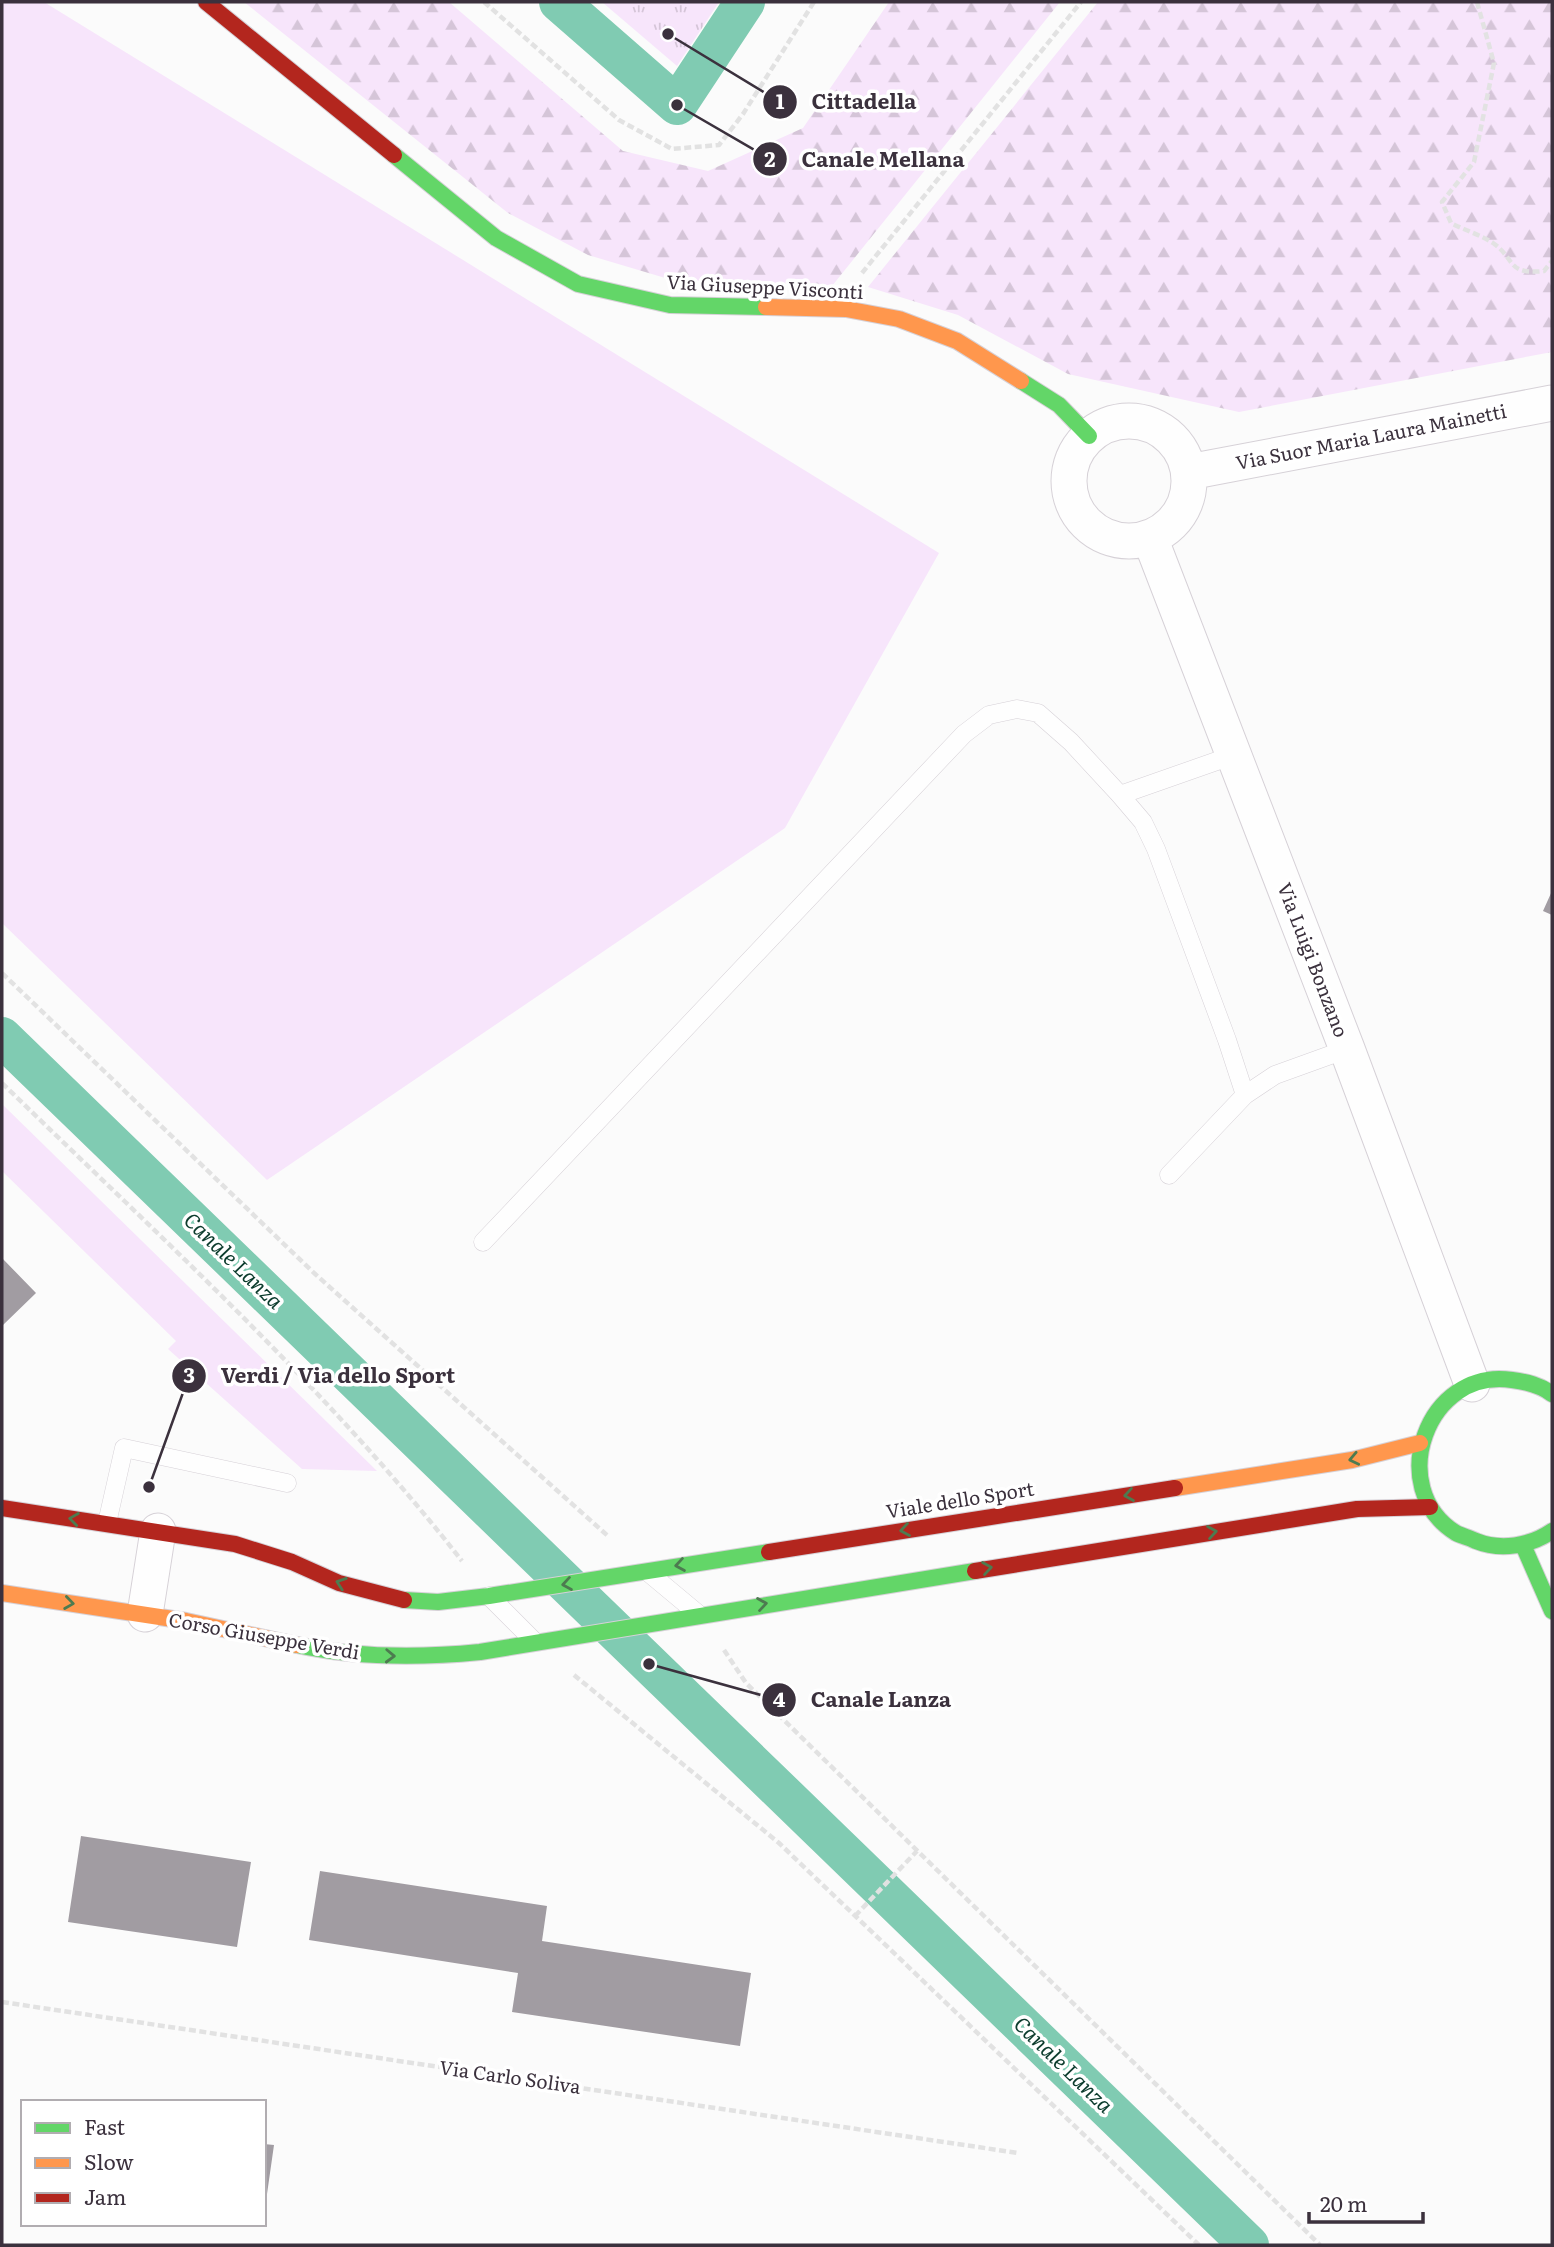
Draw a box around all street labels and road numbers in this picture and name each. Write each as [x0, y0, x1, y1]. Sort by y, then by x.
street label: Via Giuseppe Visconti [666, 267, 864, 305]
street label: Via Suor Maria Laura Mainetti [1233, 396, 1508, 476]
street label: Via Luigi Bonzano [1271, 878, 1356, 1041]
street label: Viale dello Sport [884, 1473, 1036, 1525]
street label: Corso Giuseppe Verdi [167, 1604, 362, 1666]
street label: Via Carlo Soliva [438, 2052, 583, 2100]

